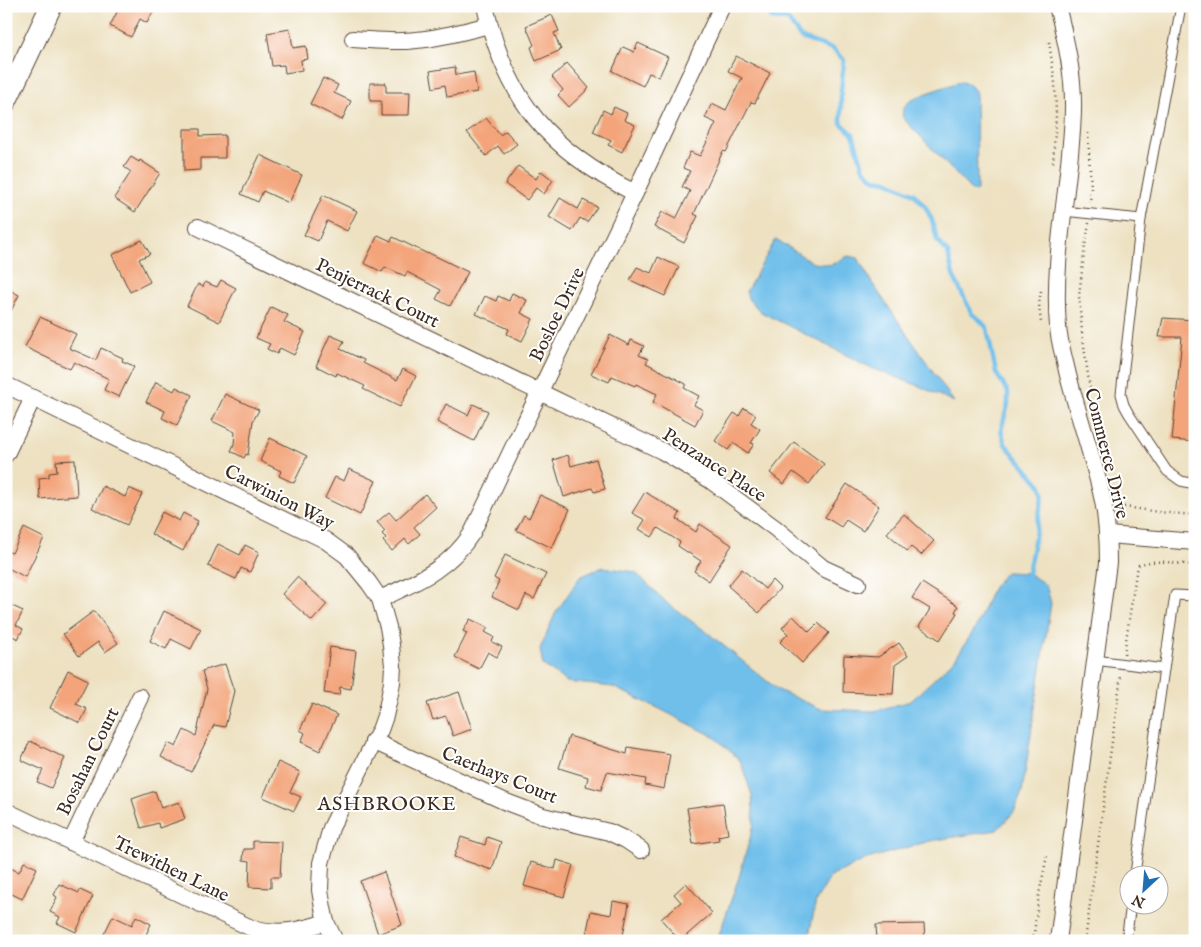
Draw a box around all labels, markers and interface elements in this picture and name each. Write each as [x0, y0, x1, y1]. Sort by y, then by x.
street label: Penjerrack Court [311, 254, 443, 334]
street label: Bosloe Drive [525, 264, 591, 366]
street label: Commerce Drive [1078, 386, 1134, 522]
street label: Penzance Place [657, 423, 771, 508]
street label: Carwinion Way [220, 460, 339, 536]
street label: Bosahan Court [52, 703, 126, 820]
street label: Caerhays Court [438, 742, 561, 810]
district label: ASHBROOKE [316, 792, 457, 817]
street label: Trewithen Lane [109, 831, 233, 908]
north arrow [1118, 864, 1168, 914]
text: N [1129, 890, 1149, 912]

